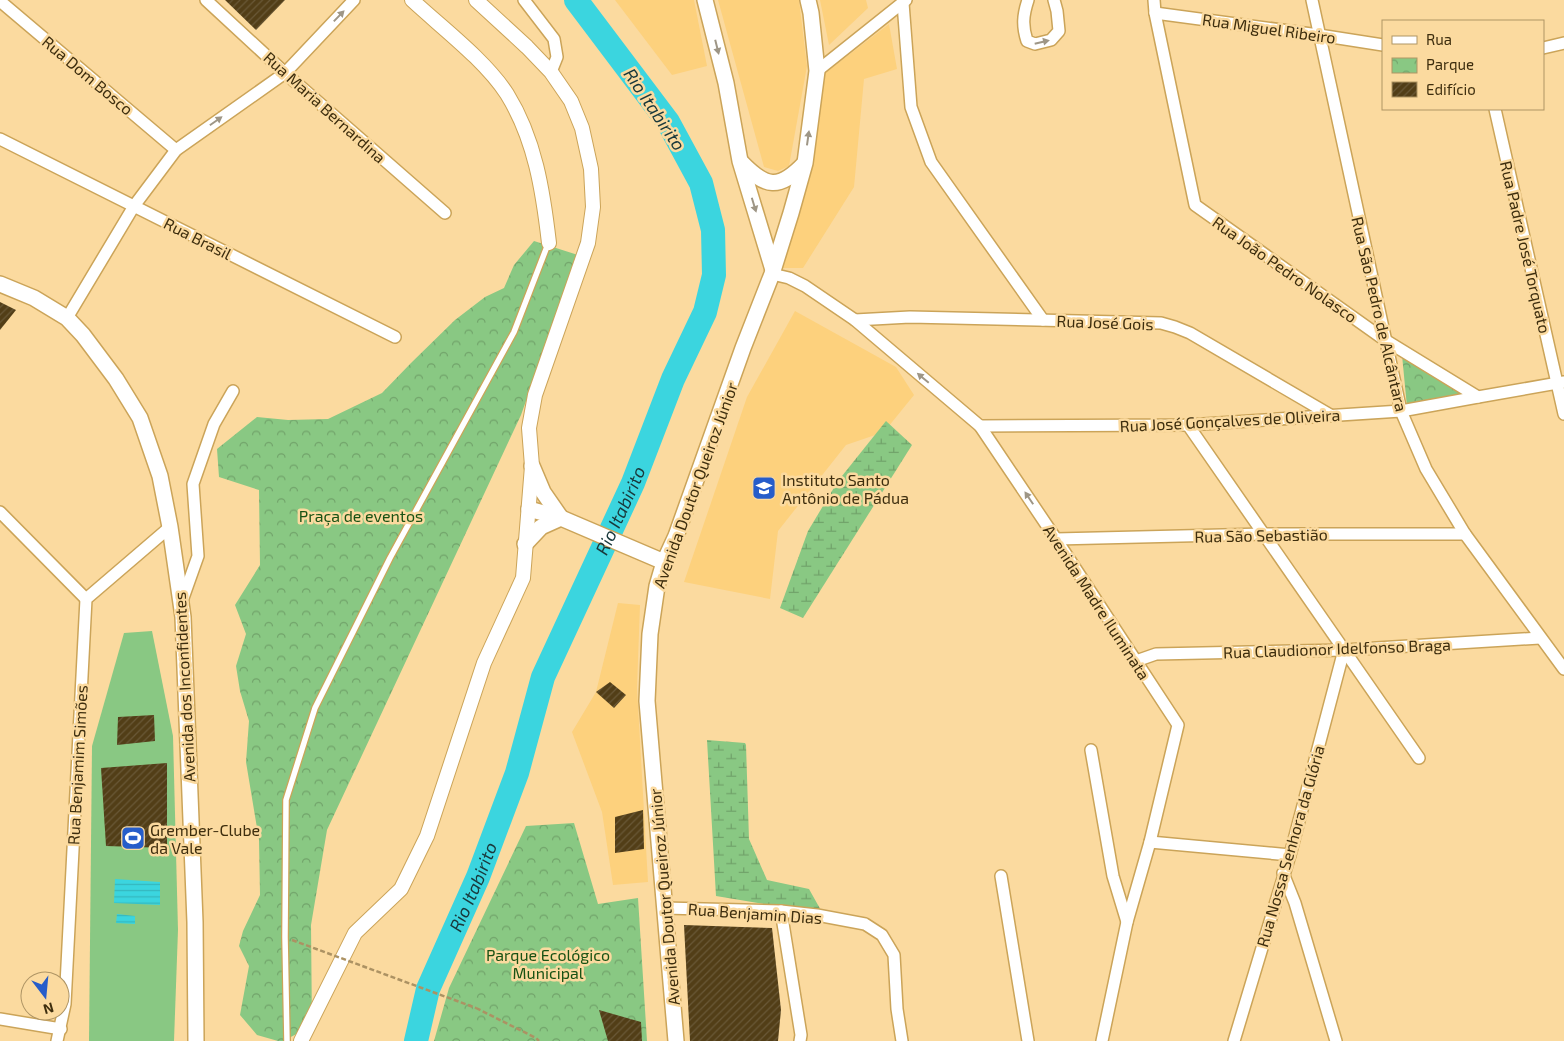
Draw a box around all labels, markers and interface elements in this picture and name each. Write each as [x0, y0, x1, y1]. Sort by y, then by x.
street label: Rua Miguel Ribeiro [1201, 9, 1337, 47]
one-way arrow [333, 10, 345, 22]
legend [1382, 20, 1544, 110]
text: Rua [1426, 30, 1452, 48]
street label: Rua Dom Bosco [39, 32, 137, 118]
one-way arrow [1034, 38, 1049, 46]
one-way arrow [713, 40, 721, 55]
street label: Rua Maria Bernardina [260, 47, 390, 167]
text: Parque [1426, 55, 1474, 73]
water label: Rio Itabirito [619, 64, 691, 154]
text: Edifício [1426, 80, 1476, 98]
one-way arrow [209, 116, 222, 127]
one-way arrow [804, 130, 812, 146]
street label: Rua Padre José Torquato [1497, 159, 1555, 335]
one-way arrow [750, 198, 758, 213]
street label: Rua João Pedro Nolasco [1209, 212, 1361, 326]
street label: Rua Brasil [161, 213, 235, 263]
street label: Rua São Pedro de Alcântara [1348, 215, 1412, 413]
street label: Rua José Gois [1056, 311, 1154, 333]
one-way arrow [916, 372, 929, 383]
street label: Avenida Doutor Queiroz Júnior [649, 379, 742, 591]
street label: Rua José Gonçalves de Oliveira [1119, 405, 1341, 436]
water label: Rio Itabirito [590, 463, 649, 558]
place label: Instituto Santo Antônio de Pádua [782, 470, 909, 507]
school or university icon: Instituto Santo Antônio de Pádua [751, 475, 777, 501]
one-way arrow [1024, 492, 1034, 505]
park label: Praça de eventos [299, 506, 423, 526]
street label: Avenida Madre Iluminata [1040, 521, 1154, 683]
street label: Rua São Sebastião [1194, 524, 1328, 546]
street label: Avenida dos Inconfidentes [170, 591, 198, 783]
street label: Rua Claudionor Idelfonso Braga [1223, 635, 1451, 661]
street label: Rua Benjamim Simões [63, 684, 92, 846]
street label: Rua Nossa Senhora da Glória [1252, 743, 1328, 949]
street label: Avenida Doutor Queiroz Júnior [645, 787, 684, 1006]
place label: Grember-Clube da Vale [150, 820, 260, 857]
sports icon: Grember-Clube da Vale [120, 825, 146, 851]
water label: Rio Itabirito [444, 839, 501, 935]
street label: Rua Benjamin Dias [687, 899, 823, 928]
park label: Parque Ecológico Municipal [486, 945, 610, 982]
north arrow [20, 971, 70, 1021]
text: N [42, 999, 56, 1019]

